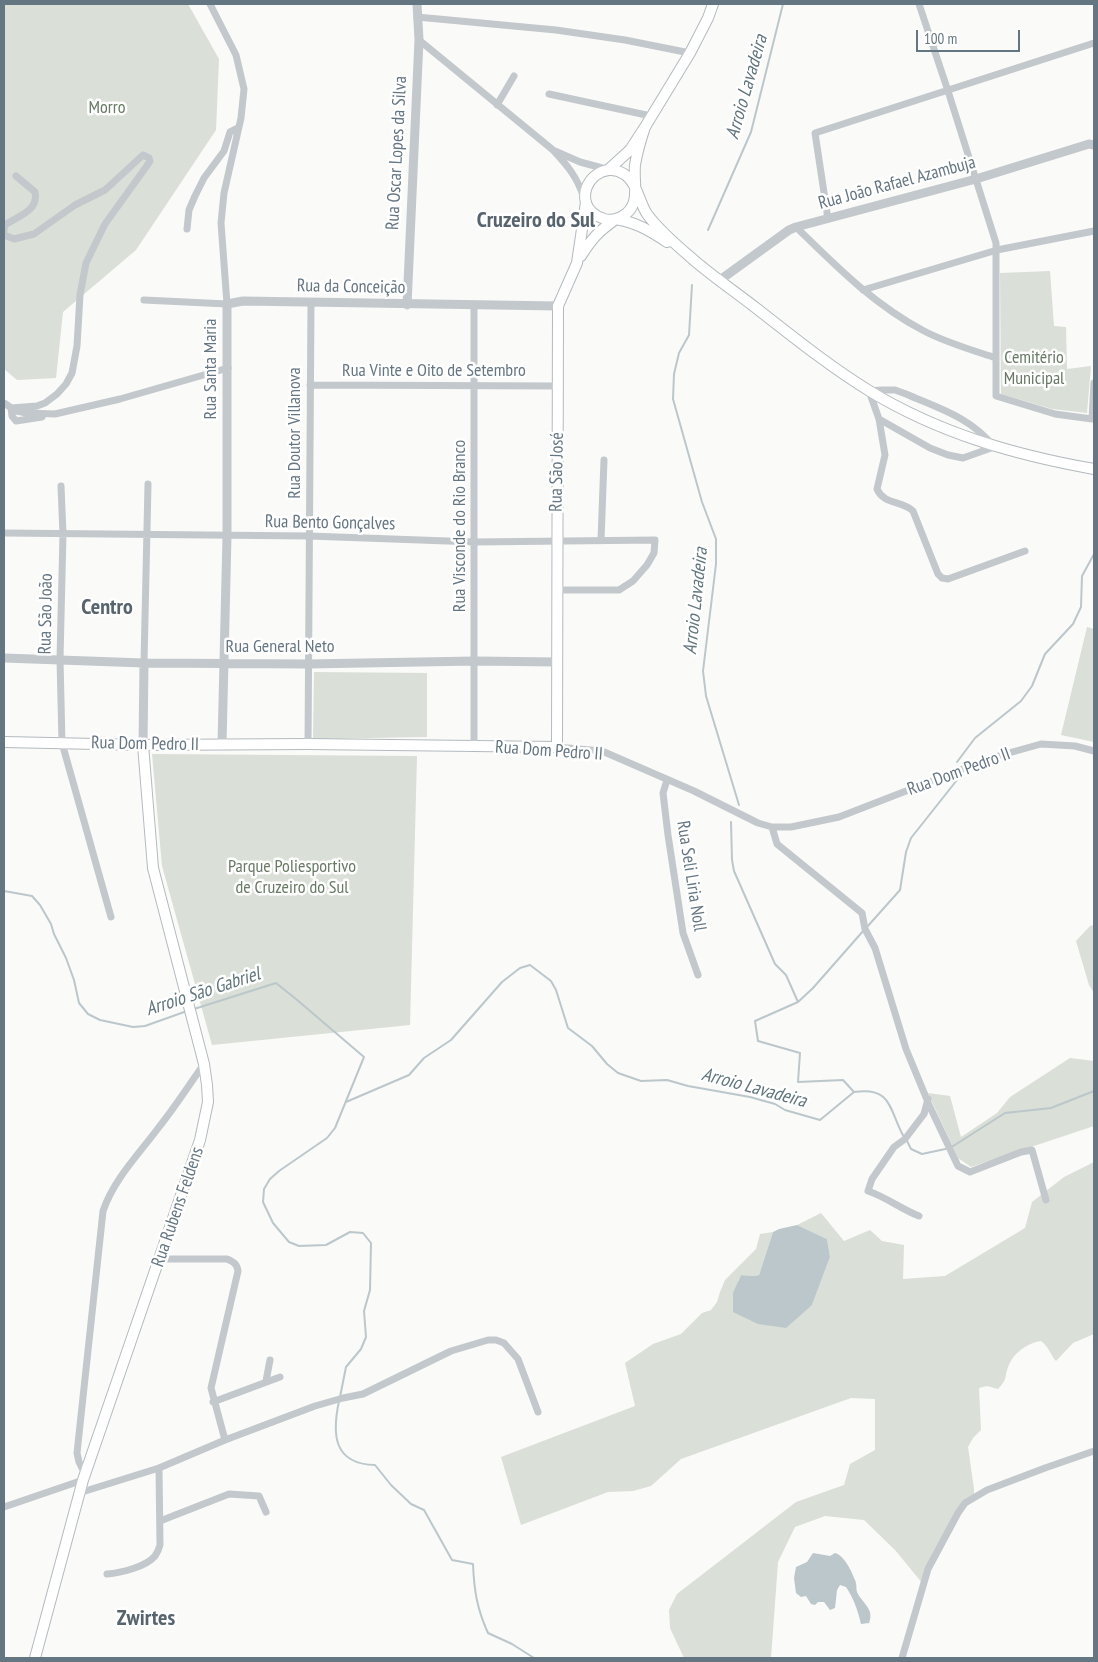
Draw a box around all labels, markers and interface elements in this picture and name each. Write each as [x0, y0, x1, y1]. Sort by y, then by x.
scale bar [918, 20, 1022, 52]
text: 100 m [924, 29, 957, 48]
water label: Arroio Lavadeira [721, 32, 773, 142]
street label: Rua Oscar Lopes da Silva [382, 75, 412, 231]
park label: Morro [89, 97, 125, 119]
street label: Rua João Rafael Azambuja [816, 152, 978, 214]
district label: Cruzeiro do Sul [477, 208, 595, 234]
street label: Rua da Conceição [297, 275, 405, 299]
street label: Rua Santa Maria [200, 319, 222, 419]
park label: Cemitério Municipal [1004, 347, 1064, 389]
street label: Rua Vinte e Oito de Setembro [342, 360, 526, 382]
street label: Rua Doutor Villanova [284, 367, 306, 499]
street label: Rua São José [546, 432, 568, 512]
street label: Rua Visconde do Rio Branco [449, 440, 471, 612]
street label: Rua Bento Gonçalves [265, 511, 395, 535]
water label: Arroio Lavadeira [679, 547, 713, 655]
street label: Rua São João [34, 573, 58, 655]
district label: Centro [81, 595, 133, 621]
street label: Rua General Neto [226, 636, 334, 658]
street label: Rua Dom Pedro II [91, 732, 199, 756]
street label: Rua Dom Pedro II [494, 736, 604, 766]
street label: Rua Dom Pedro II [905, 743, 1013, 801]
street label: Rua Seli Liria Noll [672, 819, 710, 933]
park label: Parque Poliesportivo de Cruzeiro do Sul [228, 856, 356, 899]
water label: Arroio São Gabriel [143, 963, 263, 1021]
water label: Arroio Lavadeira [699, 1063, 809, 1113]
street label: Rua Rubens Feldens [147, 1144, 209, 1270]
district label: Zwirtes [117, 1606, 175, 1632]

